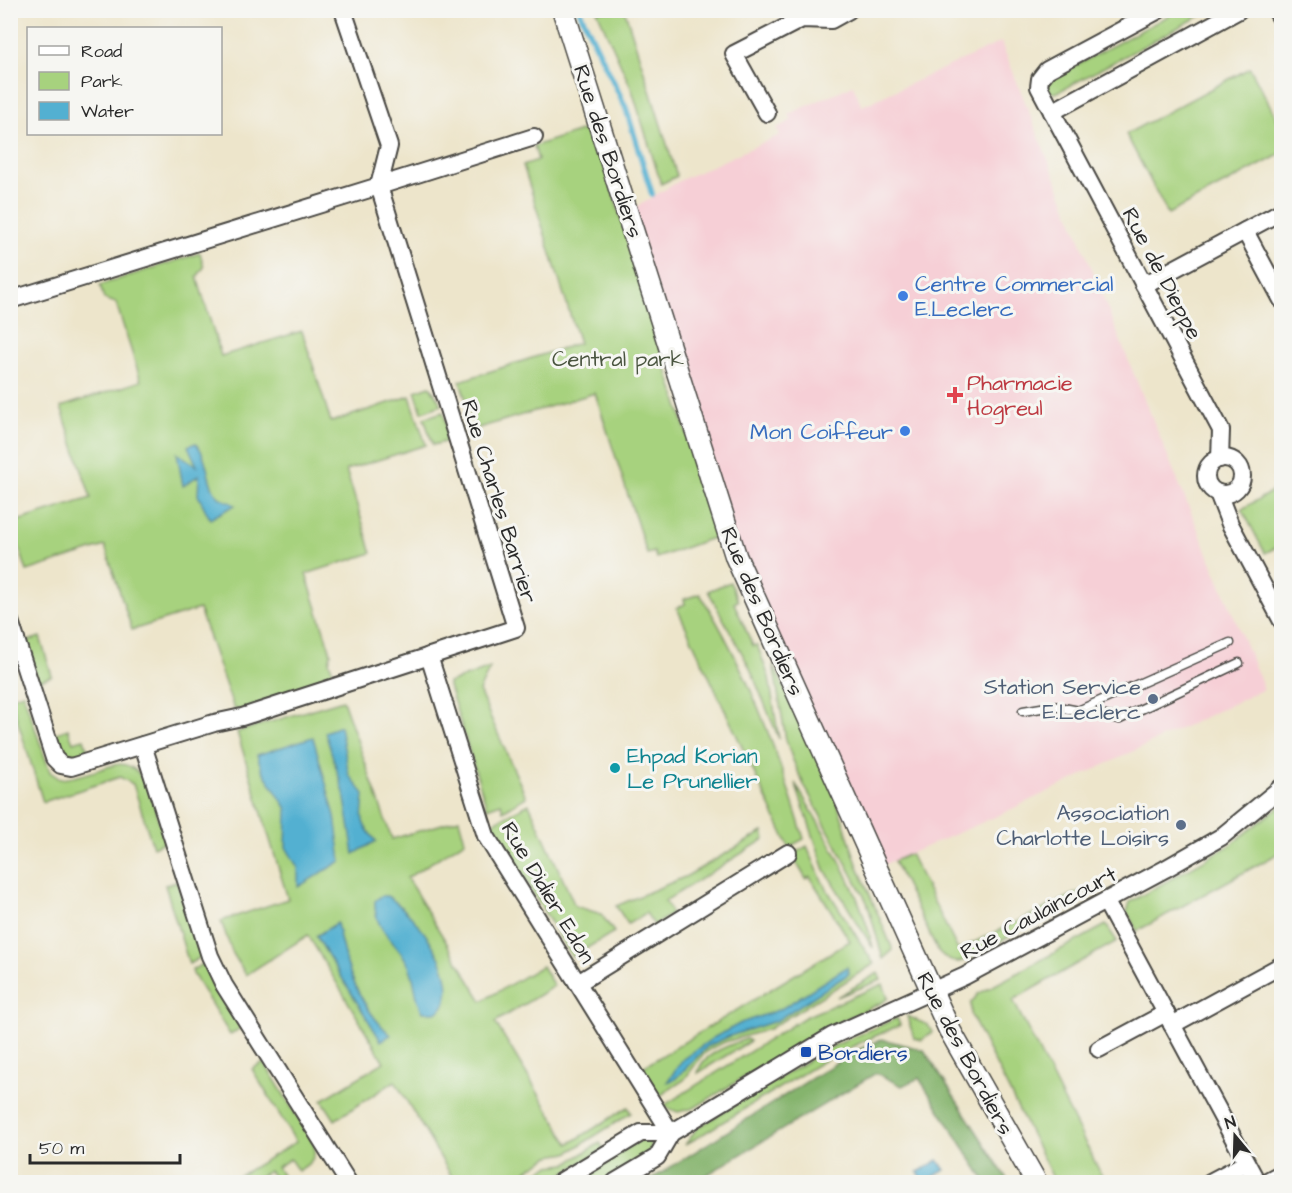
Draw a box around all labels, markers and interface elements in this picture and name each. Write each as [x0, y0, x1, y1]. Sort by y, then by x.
legend [27, 27, 222, 135]
text: Road [81, 39, 122, 64]
street label: Rue des Bordiers [565, 61, 650, 242]
text: Park [81, 69, 123, 94]
text: Water [81, 99, 134, 124]
street label: Rue de Dieppe [1114, 202, 1210, 345]
place label: Centre Commercial E.Leclerc [915, 269, 1113, 325]
marker: Centre Commercial E.Leclerc [896, 289, 910, 303]
park label: Central park [552, 344, 685, 375]
place label: Pharmacie Hogreul [967, 368, 1073, 425]
marker: Pharmacie Hogreul [948, 388, 962, 402]
street label: Rue Charles Barrier [453, 396, 544, 607]
place label: Mon Coiffeur [750, 417, 893, 448]
marker: Mon Coiffeur [898, 424, 912, 438]
street label: Rue des Bordiers [712, 522, 811, 701]
place label: Station Service E.Leclerc [984, 672, 1141, 728]
marker: Station Service E.Leclerc [1146, 692, 1160, 706]
place label: Ehpad Korian Le Prunellier [627, 741, 758, 797]
marker: Ehpad Korian Le Prunellier [608, 761, 622, 775]
place label: Association Charlotte Loisirs [996, 798, 1169, 854]
street label: Rue Didier Edon [493, 816, 602, 969]
marker: Association Charlotte Loisirs [1174, 818, 1188, 832]
street label: Rue Caulaincourt [955, 859, 1122, 968]
street label: Rue des Bordiers [909, 967, 1021, 1141]
place label: Bordiers [818, 1038, 908, 1069]
marker: Bordiers [799, 1045, 813, 1059]
north arrow [1205, 1106, 1265, 1166]
text: N [1222, 1111, 1239, 1135]
scale bar [30, 1127, 180, 1165]
text: 50 m [39, 1136, 84, 1161]

